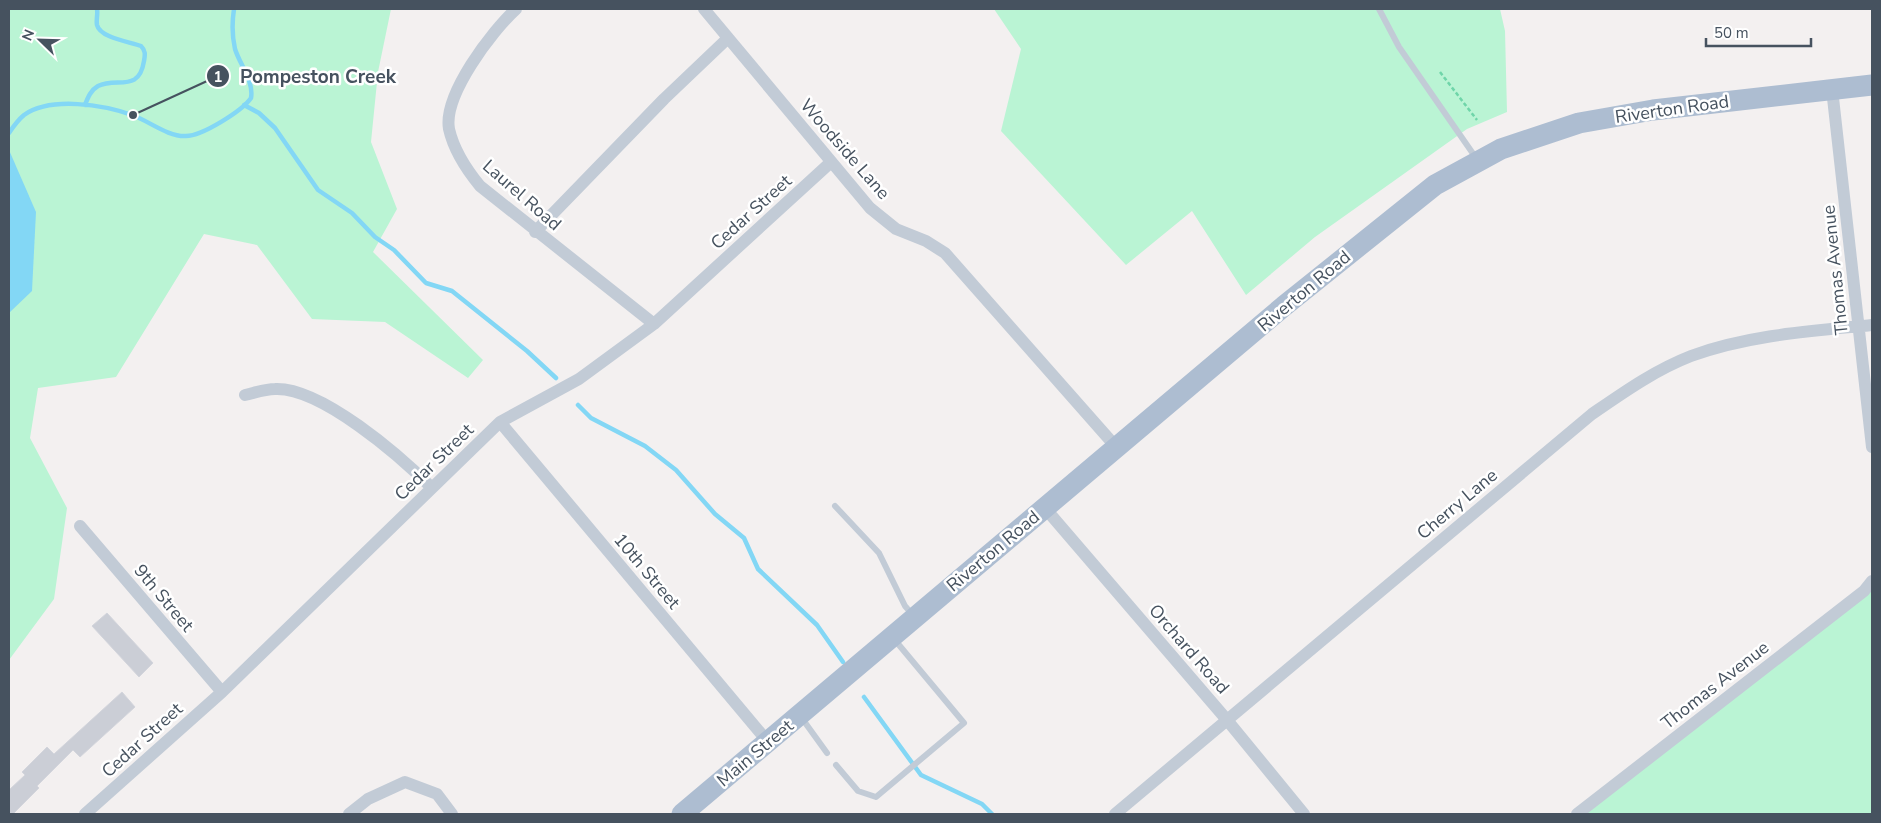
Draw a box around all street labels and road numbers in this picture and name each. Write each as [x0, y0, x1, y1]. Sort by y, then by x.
street label: Riverton Road [1613, 89, 1731, 129]
street label: Woodside Lane [795, 94, 895, 204]
street label: Laurel Road [477, 154, 567, 236]
street label: Cedar Street [705, 169, 797, 255]
street label: Thomas Avenue [1816, 204, 1854, 336]
street label: Riverton Road [1252, 245, 1356, 337]
street label: Cedar Street [389, 418, 479, 506]
street label: Cherry Lane [1412, 463, 1502, 545]
street label: Riverton Road [941, 505, 1045, 597]
street label: 10th Street [608, 528, 686, 614]
street label: 9th Street [129, 559, 200, 637]
street label: Orchard Road [1143, 599, 1235, 699]
street label: Thomas Avenue [1656, 635, 1774, 735]
street label: Cedar Street [96, 697, 188, 783]
street label: Main Street [712, 713, 799, 792]

